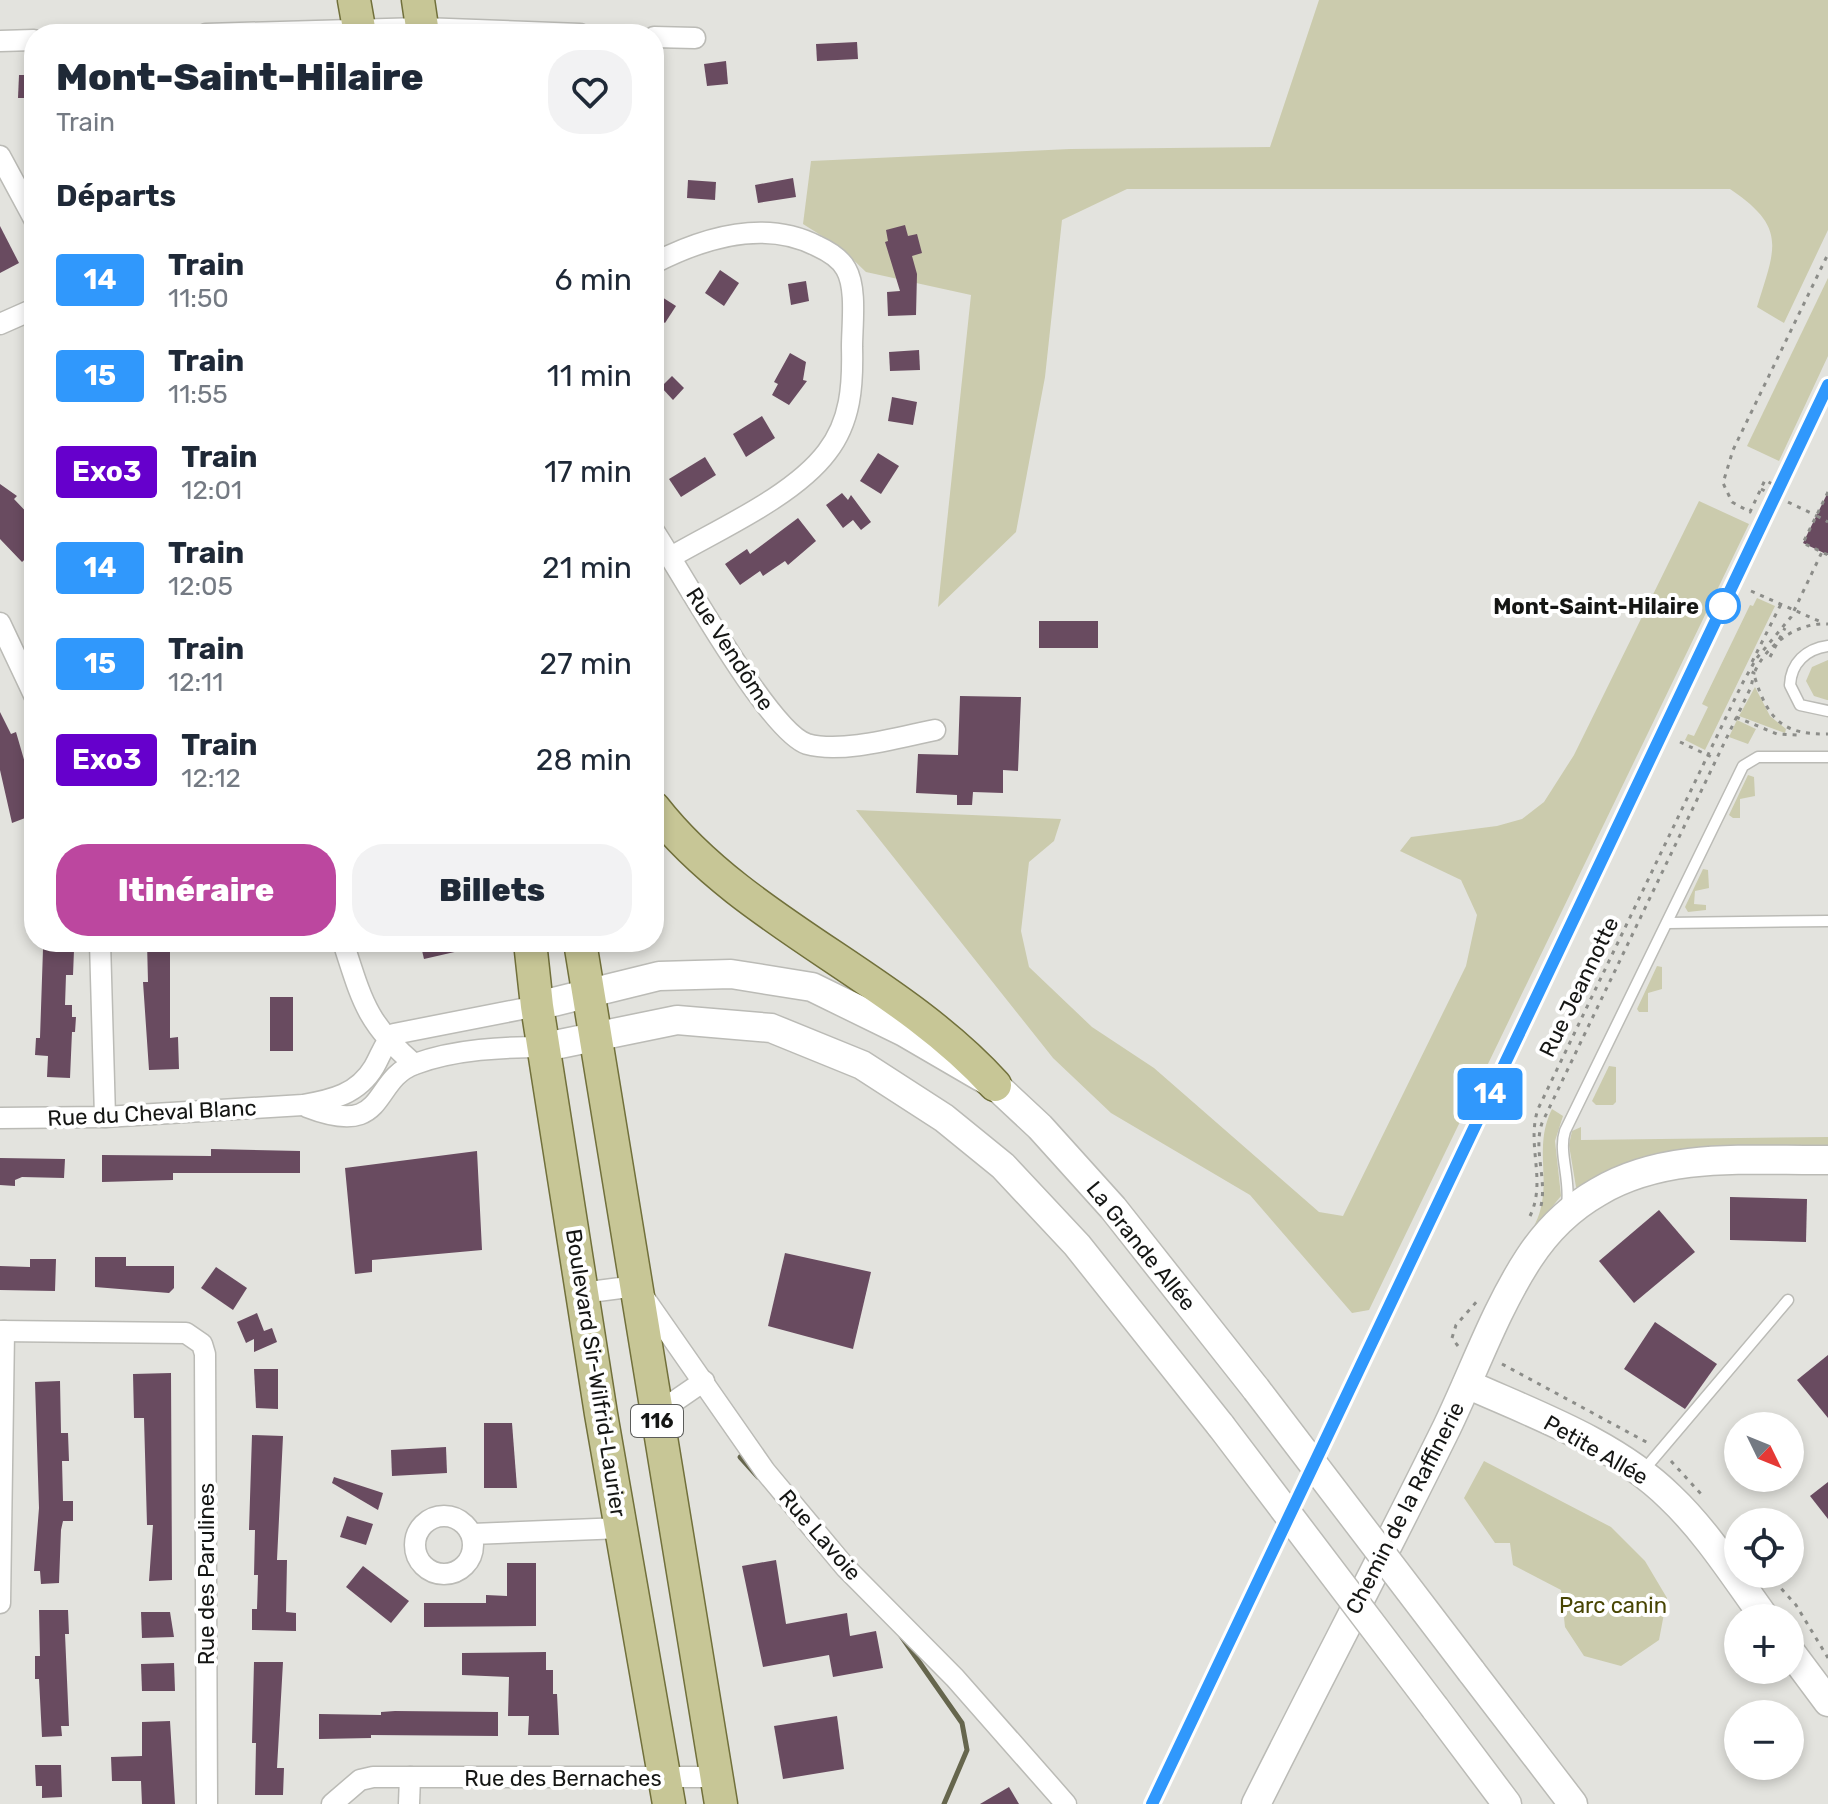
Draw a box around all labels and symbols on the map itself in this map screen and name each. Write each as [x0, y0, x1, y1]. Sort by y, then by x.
street label: Rue Vendôme [680, 582, 780, 716]
marker: Mont-Saint-Hilaire [1706, 589, 1740, 623]
place label: Mont-Saint-Hilaire [1493, 593, 1699, 620]
street label: Rue Jeannotte [1533, 913, 1625, 1061]
line badge: 14 [1454, 1068, 1526, 1120]
street label: Rue du Cheval Blanc [47, 1094, 257, 1132]
street label: La Grande Allée [1081, 1176, 1201, 1316]
street label: Boulevard Sir-Wilfrid-Laurier [560, 1227, 632, 1520]
street label: Chemin de la Raffinerie [1340, 1397, 1470, 1619]
road number: 116 [631, 1405, 683, 1437]
street label: Petite Allée [1539, 1409, 1653, 1491]
north arrow [1724, 1412, 1804, 1492]
street label: Rue des Parulines [193, 1483, 220, 1665]
street label: Rue Lavoie [773, 1484, 867, 1586]
park label: Parc canin [1559, 1592, 1667, 1619]
street label: Rue des Bernaches [464, 1765, 662, 1792]

